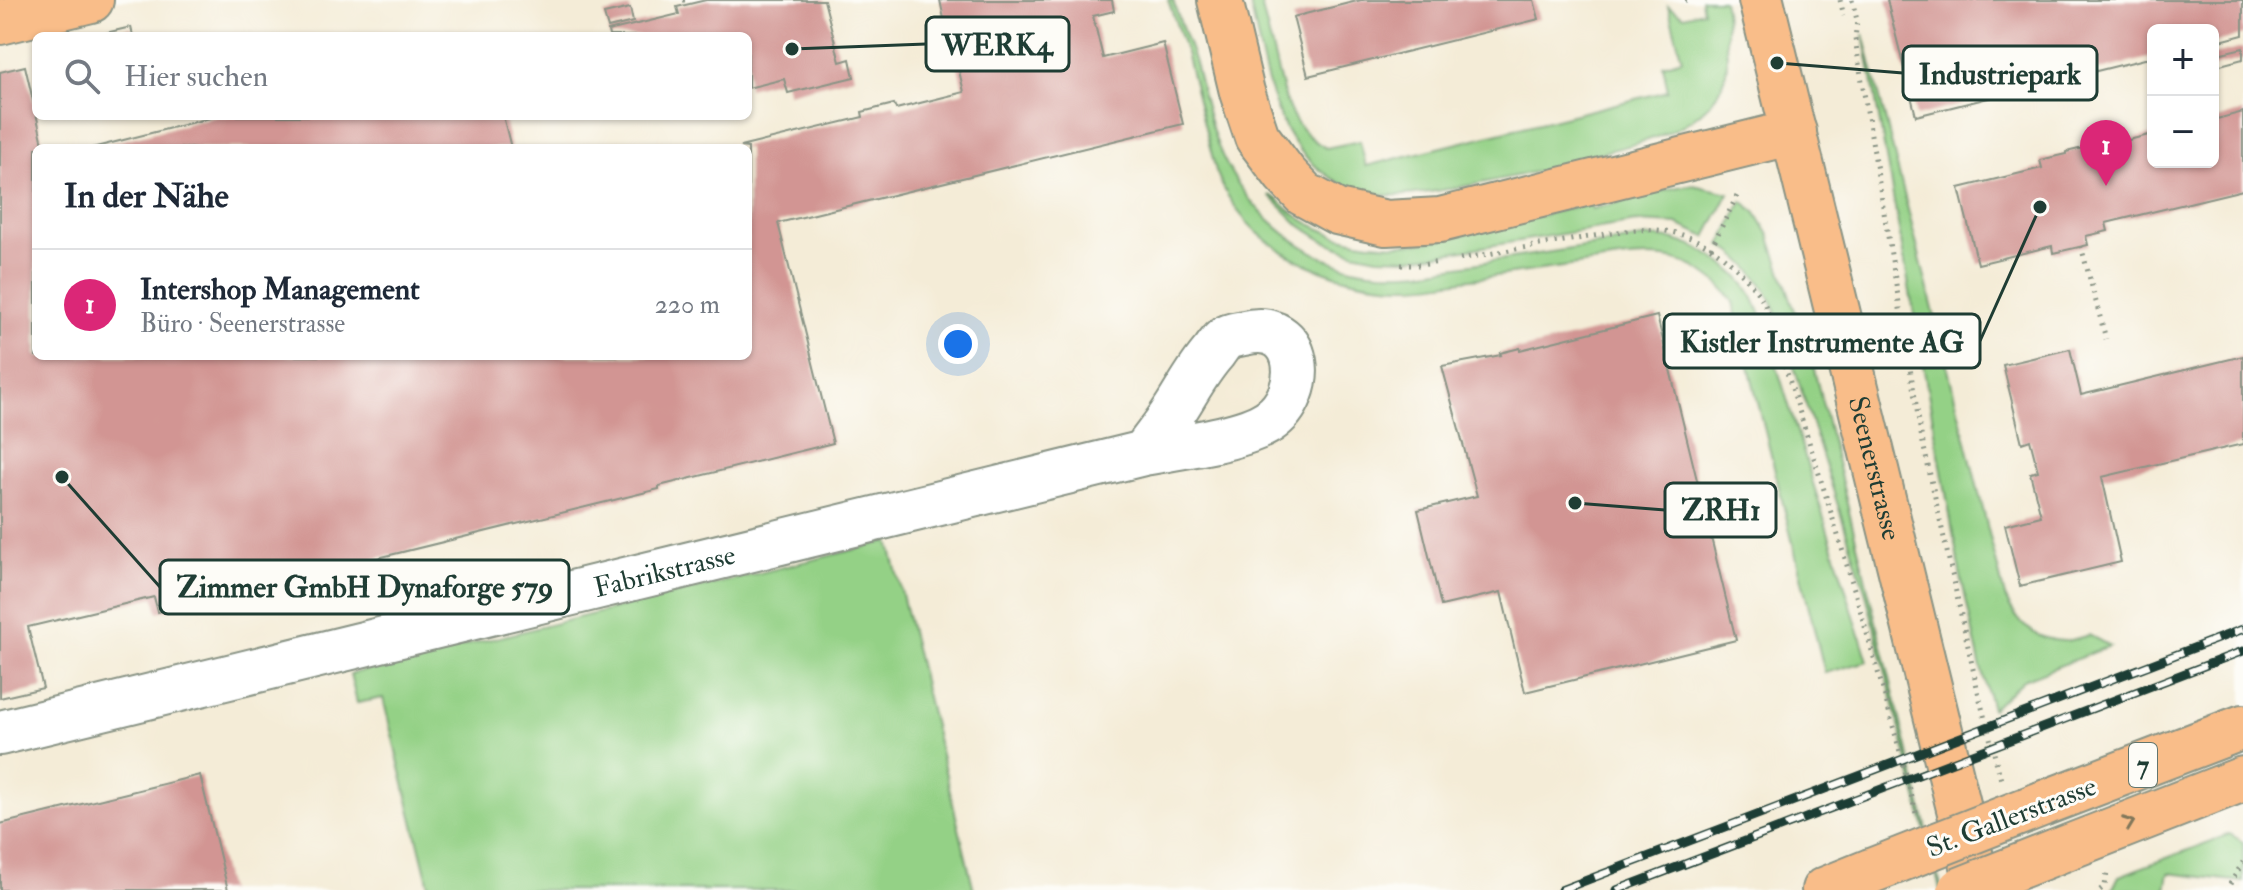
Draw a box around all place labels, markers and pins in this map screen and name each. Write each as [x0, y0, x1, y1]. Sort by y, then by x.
callout: WERK4 [926, 17, 1069, 71]
callout: Industriepark [1903, 46, 2097, 100]
pin: 1 [2080, 120, 2132, 186]
callout: Kistler Instrumente AG [1664, 314, 1980, 368]
callout: ZRH1 [1665, 483, 1776, 537]
callout: Zimmer GmbH Dynaforge 579 [160, 560, 569, 614]

